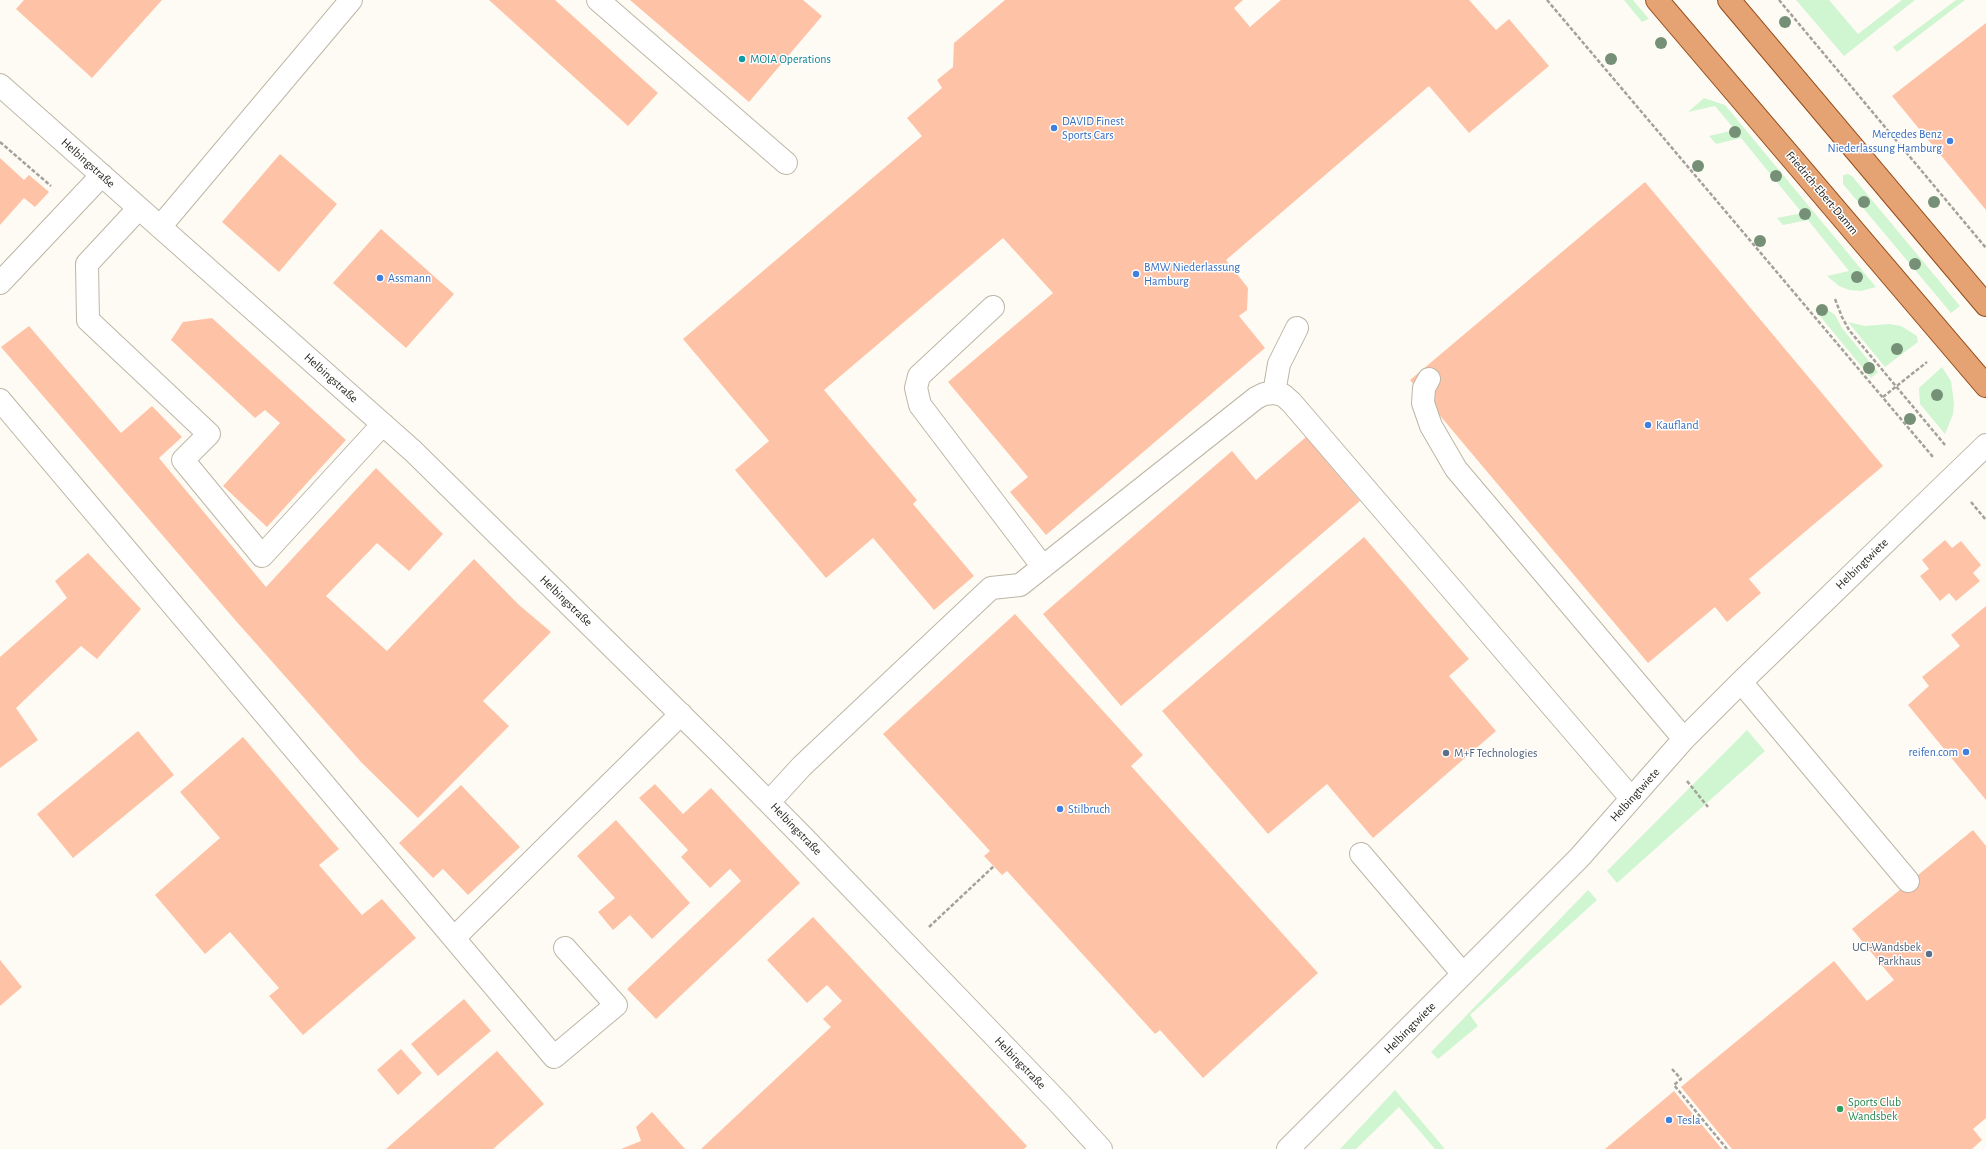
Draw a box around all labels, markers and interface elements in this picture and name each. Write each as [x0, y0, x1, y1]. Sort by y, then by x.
place label: MOIA Operations [750, 52, 831, 66]
marker: MOIA Operations [737, 54, 747, 64]
place label: DAVID Finest Sports Cars [1062, 114, 1124, 142]
marker: DAVID Finest Sports Cars [1049, 123, 1059, 133]
place label: Mercedes Benz Niederlassung Hamburg [1827, 127, 1942, 155]
street label: Helbingstraße [58, 135, 118, 191]
marker: Mercedes Benz Niederlassung Hamburg [1945, 136, 1955, 146]
street label: Friedrich-Ebert-Damm [1783, 148, 1861, 238]
place label: BMW Niederlassung Hamburg [1144, 260, 1240, 288]
marker: BMW Niederlassung Hamburg [1131, 269, 1141, 279]
place label: Assmann [388, 271, 431, 285]
marker: Assmann [375, 273, 385, 283]
street label: Helbingstraße [301, 350, 361, 406]
place label: Kaufland [1656, 418, 1699, 432]
marker: Kaufland [1643, 420, 1653, 430]
street label: Helbingtwiete [1833, 536, 1891, 592]
street label: Helbingstraße [537, 572, 595, 630]
place label: reifen.com [1908, 745, 1958, 759]
place label: M+F Technologies [1454, 746, 1537, 760]
marker: reifen.com [1961, 747, 1971, 757]
marker: M+F Technologies [1441, 748, 1451, 758]
street label: Helbingtwiete [1607, 765, 1663, 825]
street label: Helbingstraße [767, 800, 825, 858]
place label: Stilbruch [1068, 802, 1110, 816]
marker: Stilbruch [1055, 804, 1065, 814]
place label: UCI-Wandsbek Parkhaus [1852, 940, 1921, 968]
marker: UCI-Wandsbek Parkhaus [1924, 949, 1934, 959]
street label: Helbingtwiete [1381, 999, 1439, 1057]
street label: Helbingstraße [991, 1034, 1049, 1092]
place label: Sports Club Wandsbek [1848, 1095, 1901, 1123]
marker: Sports Club Wandsbek [1835, 1104, 1845, 1114]
place label: Tesla [1677, 1113, 1701, 1127]
marker: Tesla [1664, 1115, 1674, 1125]

